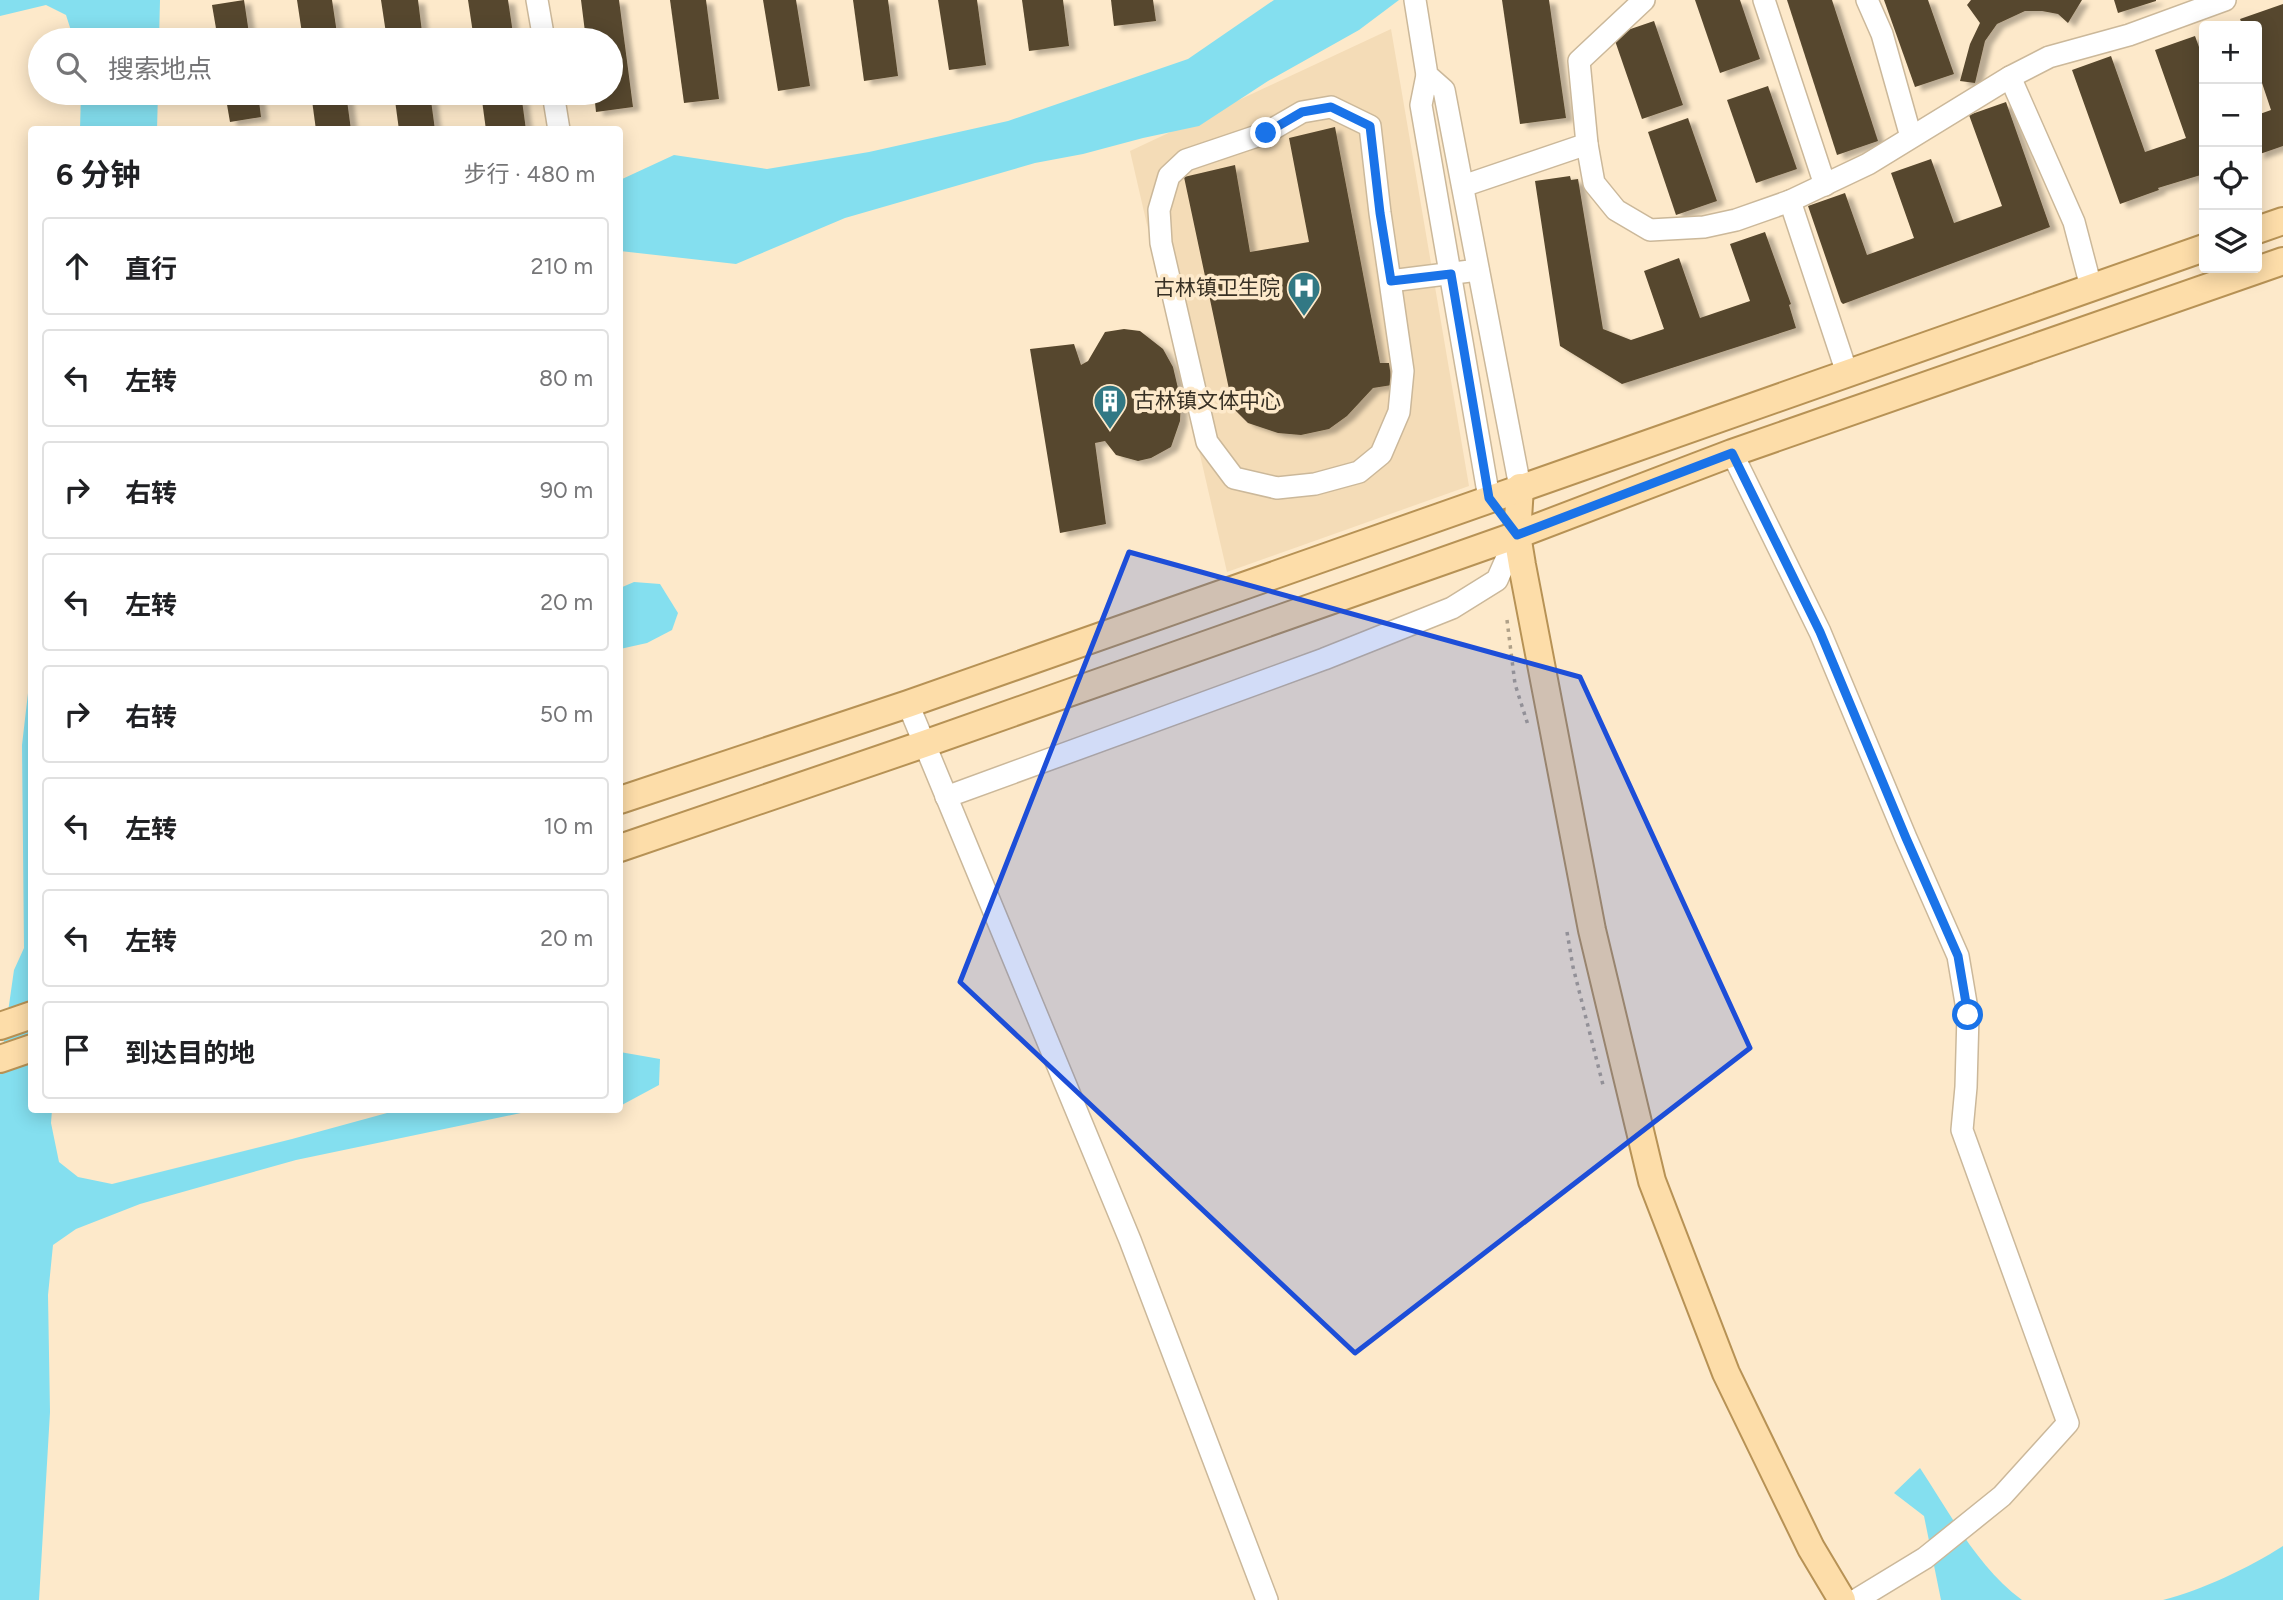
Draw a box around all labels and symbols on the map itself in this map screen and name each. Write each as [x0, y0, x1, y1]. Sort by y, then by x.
route end [1250, 117, 1281, 148]
hospital icon: 古林镇卫生院 [1285, 269, 1323, 318]
place label: 古林镇卫生院 [1154, 275, 1280, 300]
building icon: 古林镇文体中心 [1091, 382, 1129, 431]
place label: 古林镇文体中心 [1134, 388, 1281, 413]
route start [1952, 999, 1983, 1030]

